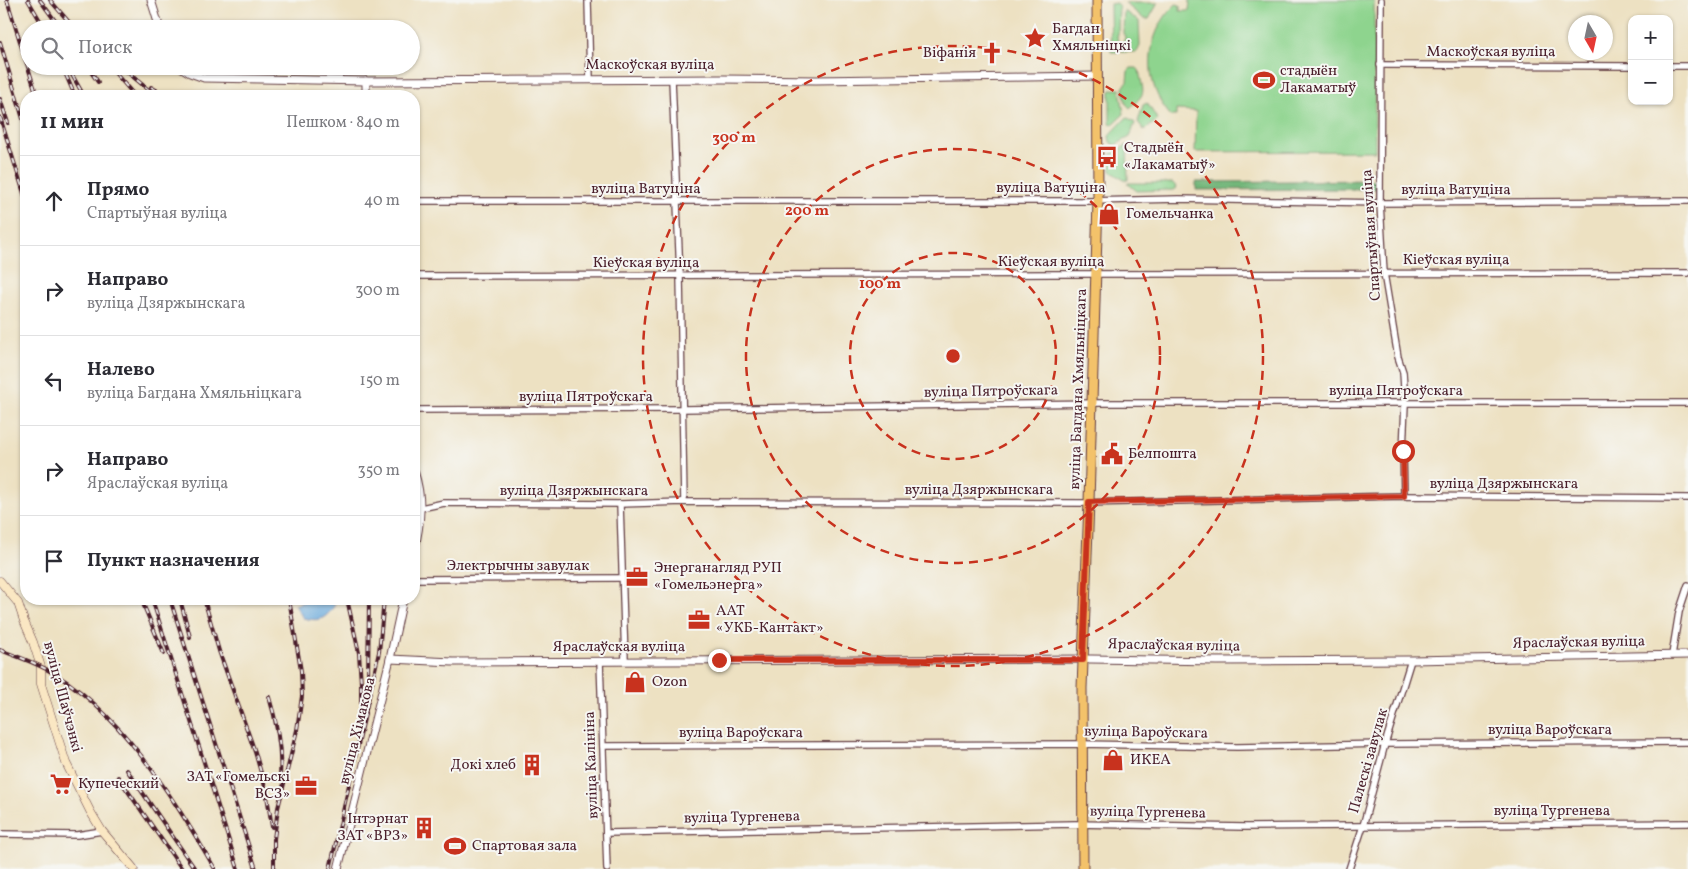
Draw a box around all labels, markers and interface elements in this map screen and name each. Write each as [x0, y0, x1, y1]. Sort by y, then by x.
north arrow [1568, 15, 1613, 60]
map controls [1628, 15, 1673, 105]
button: + [1628, 15, 1673, 60]
place label: Багдан Хмяльніцкі [1052, 19, 1131, 57]
search box [20, 20, 420, 75]
place icon: Багдан Хмяльніцкі [1022, 25, 1048, 51]
icon: search [38, 34, 66, 62]
text: Поиск [78, 35, 132, 61]
church icon: Віфанія [979, 40, 1005, 66]
street label: Маскоўская вуліца [1427, 42, 1555, 63]
place label: Віфанія [923, 43, 976, 64]
street label: Маскоўская вуліца [586, 55, 714, 76]
button: − [1628, 60, 1673, 105]
place label: стадыён Лакаматыў [1280, 61, 1356, 99]
sports icon: стадыён Лакаматыў [1251, 67, 1277, 93]
text: 11 мин [40, 108, 104, 137]
text: Пешком · 840 m [286, 112, 400, 134]
text: 300 m [712, 128, 756, 149]
place label: Стадыён «Лакаматыў» [1124, 138, 1216, 176]
bus stop icon: Стадыён «Лакаматыў» [1094, 144, 1120, 170]
street label: Спартыўная вуліца [1357, 169, 1387, 301]
text: Прямо [87, 177, 149, 203]
street label: вуліца Ватуціна [996, 178, 1106, 199]
street label: вуліца Ватуціна [591, 179, 701, 200]
street label: вуліца Ватуціна [1401, 180, 1511, 201]
icon: ahead [40, 187, 68, 215]
text: 40 m [364, 190, 400, 212]
text: 200 m [785, 201, 829, 222]
shop icon: Гомельчанка [1096, 201, 1122, 227]
text: Спартыўная вуліца [87, 203, 227, 225]
place label: Гомельчанка [1126, 204, 1214, 225]
street label: Кіеўская вуліца [1403, 250, 1509, 271]
street label: Кіеўская вуліца [998, 252, 1104, 273]
street label: Кіеўская вуліца [593, 253, 699, 274]
text: Направо [87, 267, 169, 293]
text: 100 m [859, 274, 902, 295]
icon: right [40, 277, 68, 305]
text: 300 m [355, 280, 400, 302]
street label: вуліца Багдана Хмяльніцкага [1065, 288, 1093, 490]
text: вуліца Дзяржынскага [87, 293, 245, 315]
centre of rings [944, 347, 962, 365]
text: Налево [87, 357, 155, 383]
icon: left [40, 367, 68, 395]
text: 150 m [359, 370, 400, 392]
street label: вуліца Пятроўскага [924, 380, 1058, 404]
street label: вуліца Пятроўскага [1329, 381, 1463, 402]
text: вуліца Багдана Хмяльніцкага [87, 383, 302, 405]
street label: вуліца Пятроўскага [519, 387, 653, 408]
route start [1392, 440, 1415, 463]
public building icon: Белпошта [1099, 441, 1125, 467]
place label: Белпошта [1128, 444, 1197, 465]
text: Направо [87, 447, 169, 473]
icon: right [40, 457, 68, 485]
text: 350 m [357, 460, 400, 482]
text: Яраслаўская вуліца [87, 473, 228, 495]
street label: вуліца Дзяржынскага [1430, 474, 1578, 495]
street label: вуліца Дзяржынскага [905, 480, 1053, 501]
street label: вуліца Дзяржынскага [500, 481, 648, 502]
icon: arrive [40, 547, 68, 575]
text: Пункт назначения [87, 548, 260, 574]
street label: Электрычны завулак [447, 556, 589, 577]
place label: Энерганагляд РУП «Гомельэнерга» [654, 558, 782, 596]
office icon: Энерганагляд РУП «Гомельэнерга» [624, 564, 650, 590]
place label: ААТ «УКБ-Кантакт» [716, 601, 824, 639]
office icon: ААТ «УКБ-Кантакт» [686, 607, 712, 633]
street label: Яраслаўская вуліца [1513, 631, 1645, 655]
street label: Яраслаўская вуліца [1108, 634, 1240, 658]
street label: Яраслаўская вуліца [553, 637, 685, 658]
street label: вуліца Шаўчэнкі [37, 639, 87, 755]
route end [708, 649, 731, 672]
shop icon: Ozon [622, 669, 648, 695]
place label: Ozon [652, 672, 687, 693]
street label: вуліца Хімакова [334, 675, 382, 787]
street label: Палескі завулак [1344, 706, 1394, 816]
street label: вуліца Калініна [580, 711, 604, 819]
street label: вуліца Вароўскага [1488, 720, 1612, 741]
street label: вуліца Вароўскага [1084, 721, 1208, 745]
street label: вуліца Вароўскага [679, 723, 803, 744]
shop icon: ИКЕА [1100, 747, 1126, 773]
place label: ИКЕА [1130, 750, 1171, 771]
building icon: Докі хлеб [519, 752, 545, 778]
place label: Докі хлеб [451, 755, 516, 776]
place label: ЗАТ «Гомельскі ВСЗ» [187, 767, 290, 805]
supermarket icon: Купеческий [48, 771, 74, 797]
office icon: ЗАТ «Гомельскі ВСЗ» [293, 773, 319, 799]
place label: Купеческий [78, 774, 159, 795]
street label: вуліца Тургенева [1090, 801, 1206, 825]
street label: вуліца Тургенева [1494, 801, 1610, 822]
street label: вуліца Тургенева [684, 806, 800, 830]
place label: Інтэрнат ЗАТ «ВРЗ» [337, 809, 408, 847]
building icon: Інтэрнат ЗАТ «ВРЗ» [411, 815, 437, 841]
sports icon: Спартовая зала [442, 833, 468, 859]
place label: Спартовая зала [472, 836, 577, 857]

